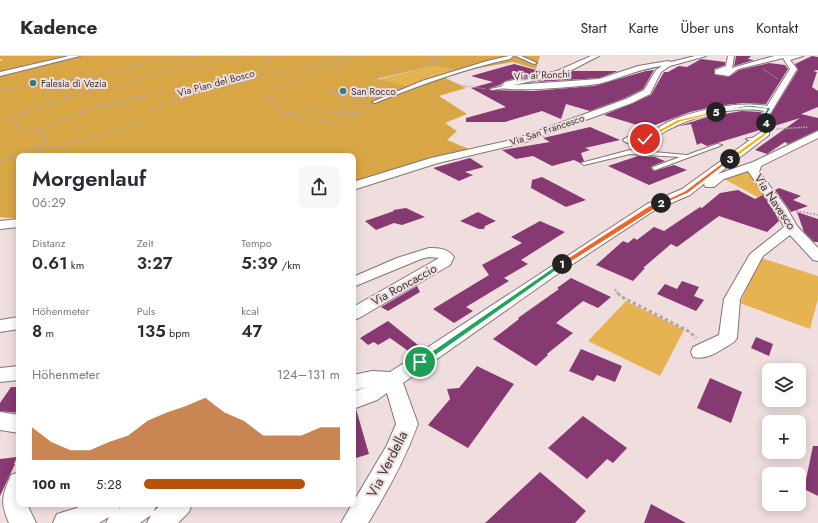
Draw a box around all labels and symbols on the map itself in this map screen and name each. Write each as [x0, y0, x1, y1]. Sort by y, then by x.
street label: Via Pian del Bosco [176, 65, 257, 101]
street label: Via ai Ronchi [513, 66, 571, 84]
place label: Falesia di Vezia [41, 76, 107, 91]
marker: Falesia di Vezia [28, 78, 38, 88]
place label: San Rocco [351, 84, 396, 99]
marker: San Rocco [338, 86, 348, 96]
pin: 5 [706, 102, 726, 122]
street label: Via San Francesco [508, 110, 587, 150]
pin: 4 [756, 113, 776, 133]
pin [628, 122, 662, 156]
pin: 3 [720, 149, 740, 169]
street label: Via Navesco [750, 171, 801, 234]
pin: 2 [651, 193, 671, 213]
pin: 1 [552, 254, 572, 274]
street label: Via Roncaccio [368, 259, 441, 310]
pin [403, 345, 437, 379]
street label: Via Verdella [362, 427, 412, 501]

